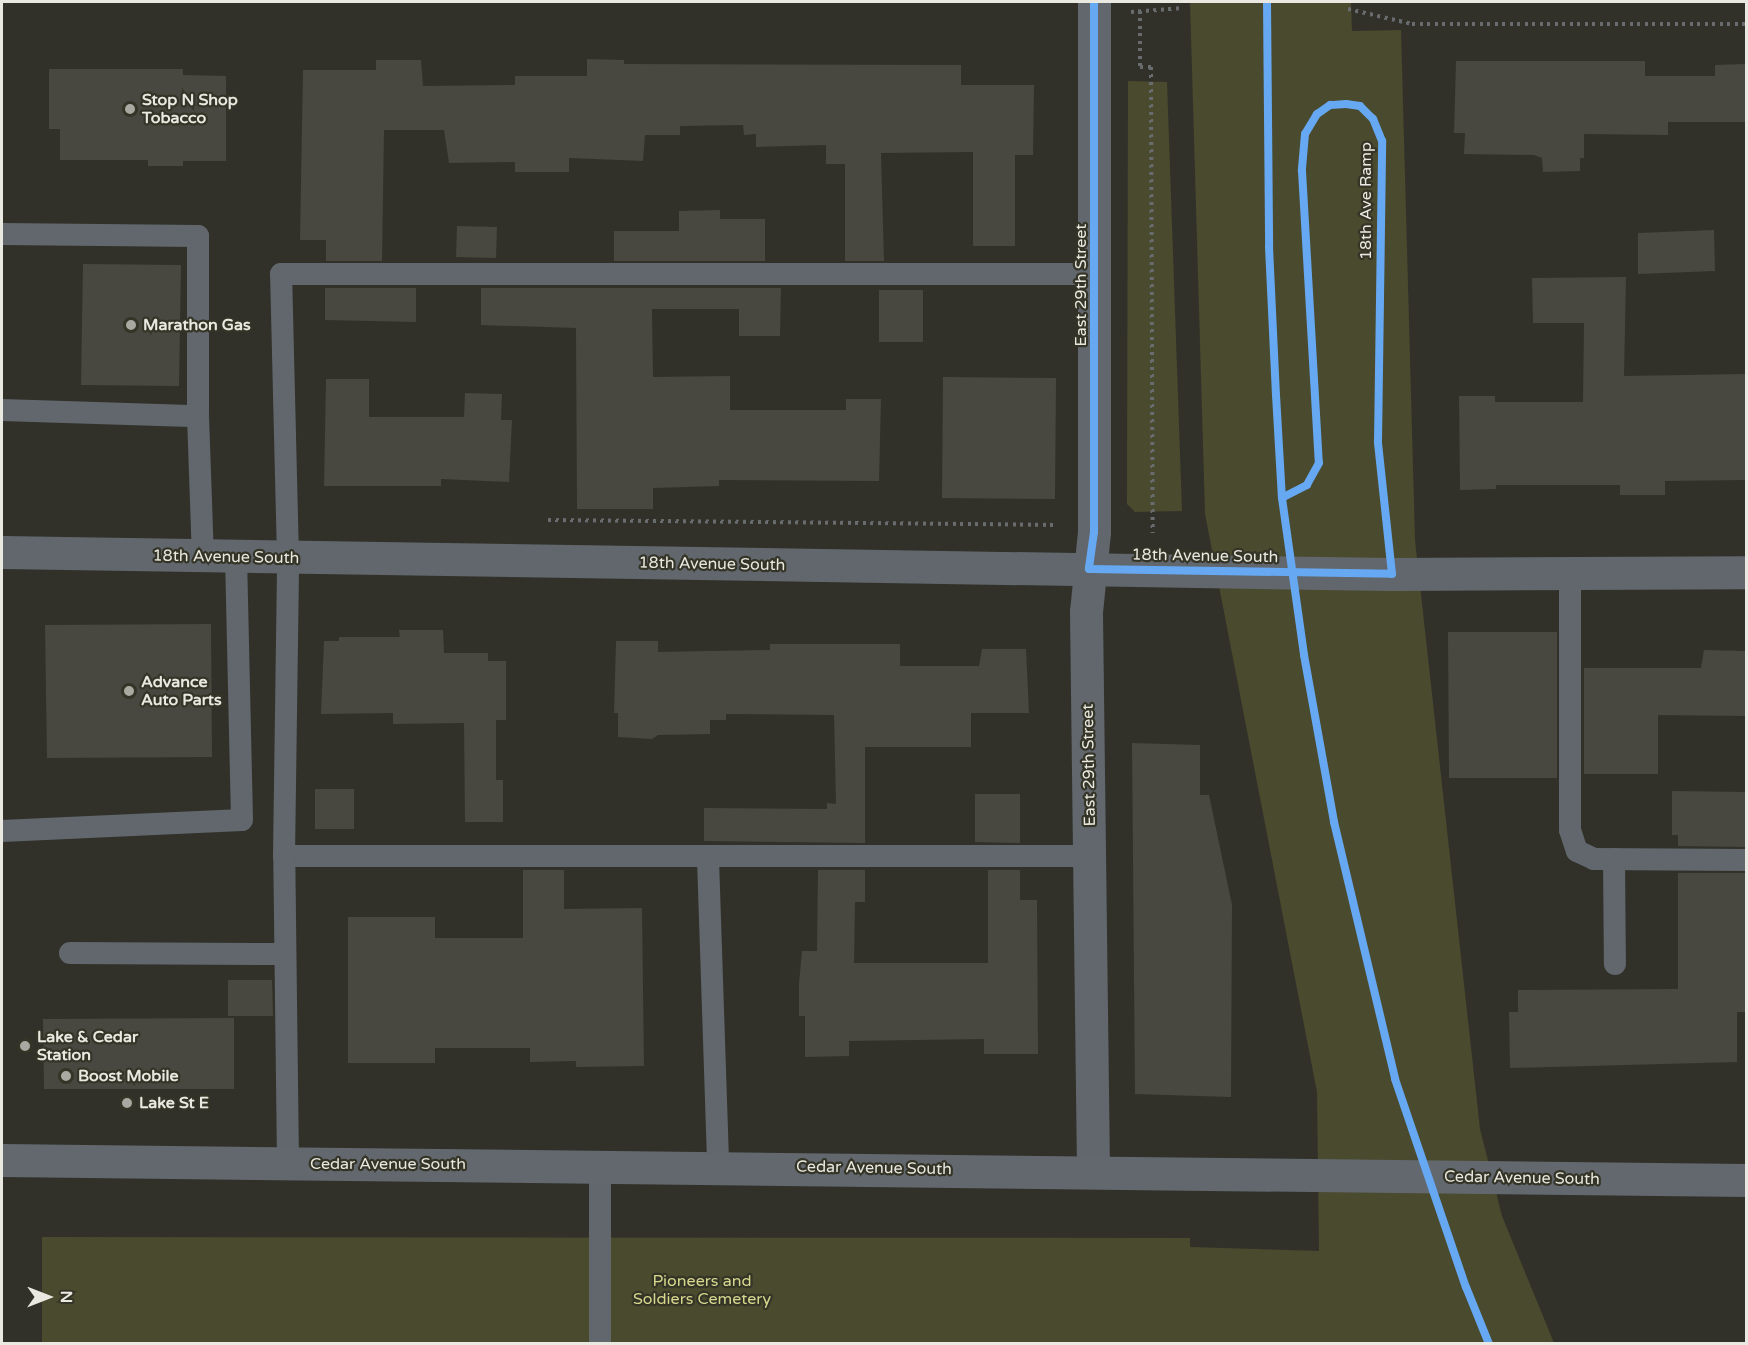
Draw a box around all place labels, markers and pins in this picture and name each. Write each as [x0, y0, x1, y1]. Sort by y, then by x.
place label: Stop N Shop Tobacco [142, 90, 238, 128]
marker: Stop N Shop Tobacco [123, 102, 137, 116]
place label: Marathon Gas [143, 315, 251, 335]
marker: Marathon Gas [124, 318, 138, 332]
place label: Advance Auto Parts [141, 672, 222, 710]
marker: Advance Auto Parts [122, 684, 136, 698]
place label: Lake & Cedar Station [37, 1027, 138, 1065]
marker: Lake & Cedar Station [18, 1039, 32, 1053]
place label: Boost Mobile [78, 1066, 178, 1086]
marker: Boost Mobile [59, 1069, 73, 1083]
place label: Lake St E [139, 1093, 209, 1113]
marker: Lake St E [120, 1096, 134, 1110]

